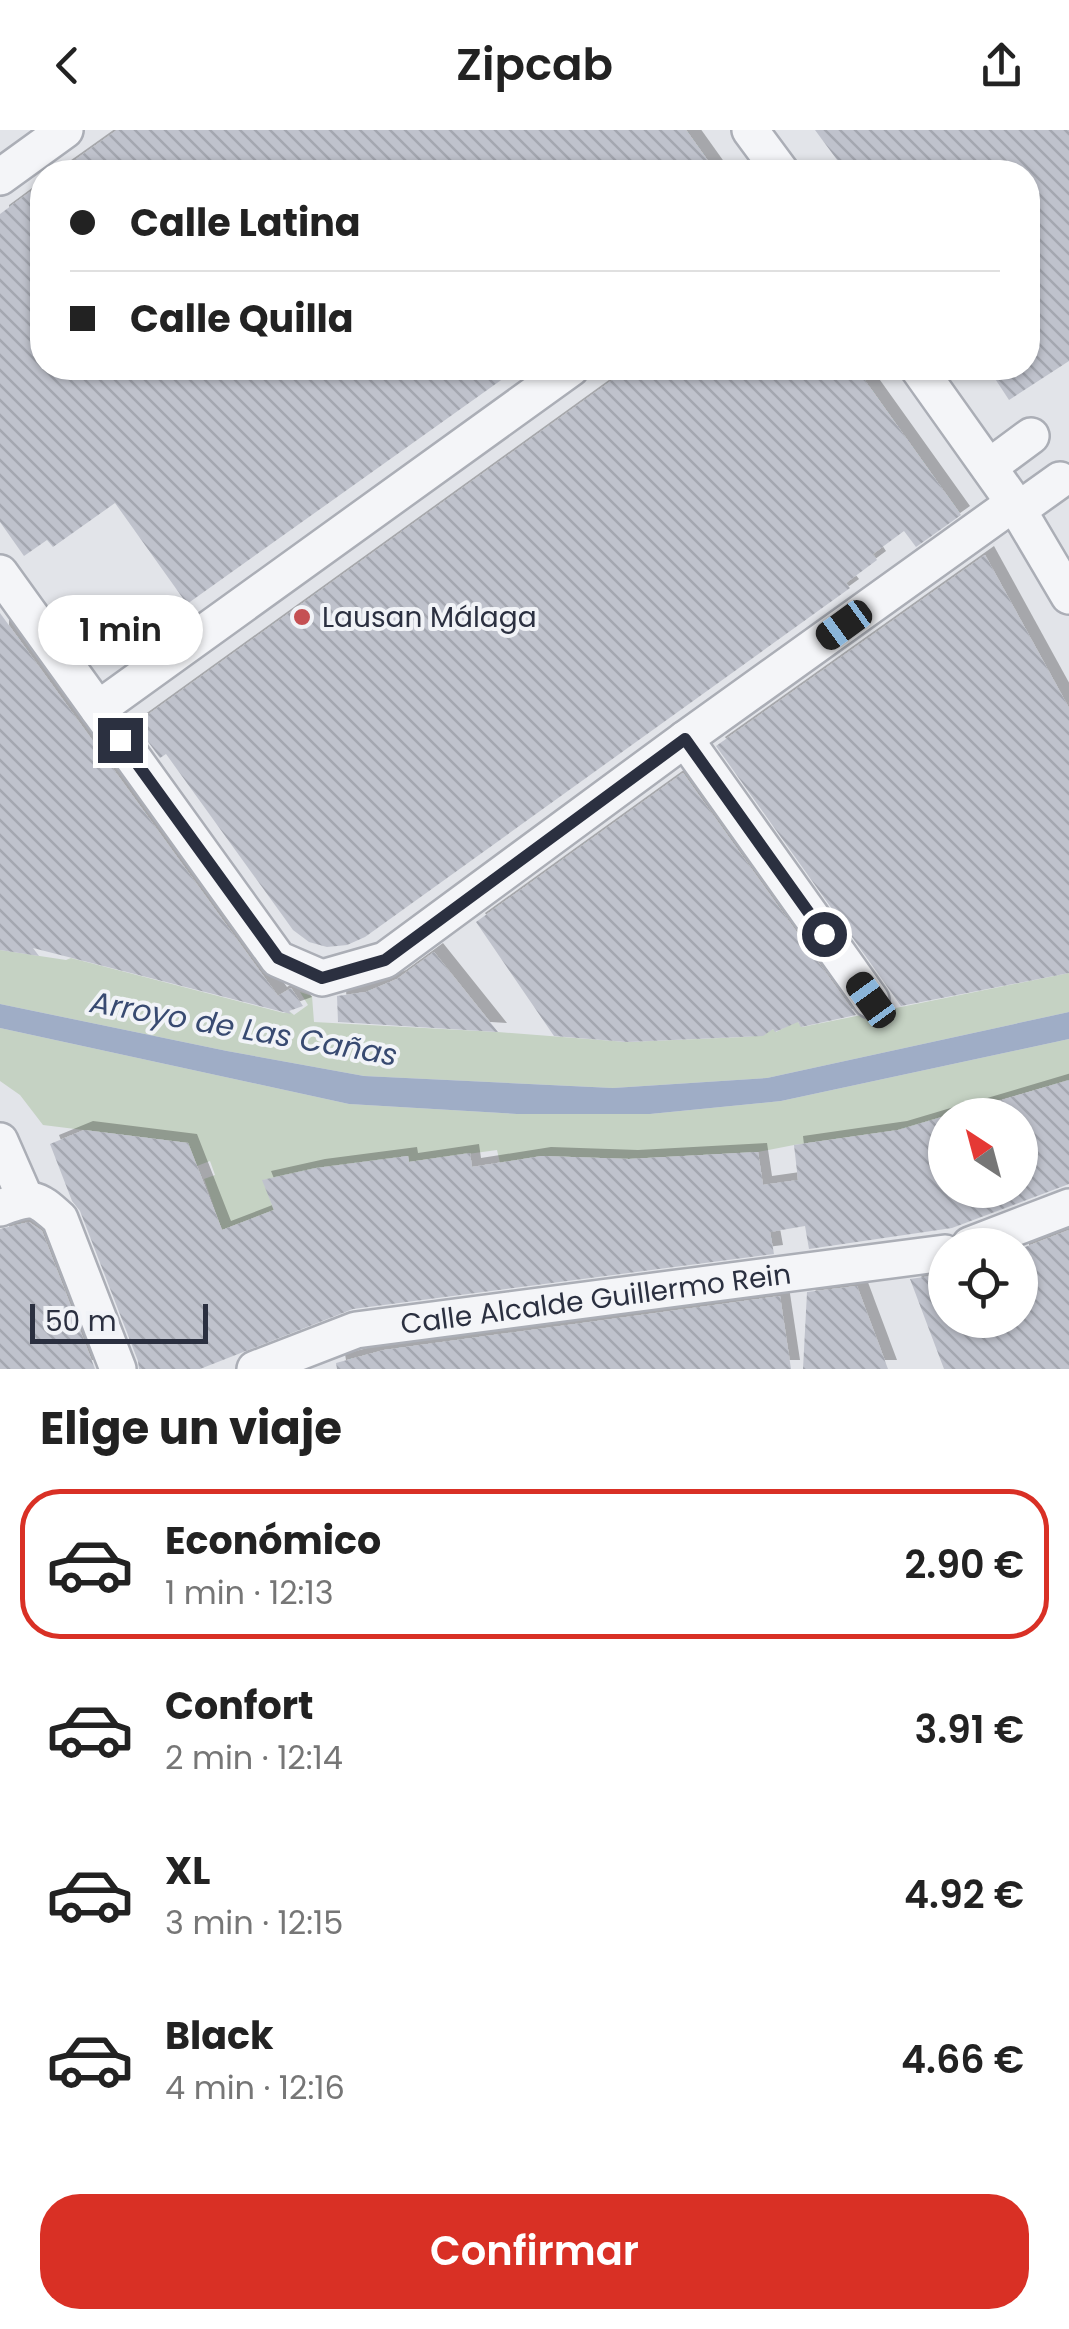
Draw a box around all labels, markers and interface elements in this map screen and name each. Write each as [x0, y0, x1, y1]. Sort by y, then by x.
text: Zipcab [456, 33, 613, 96]
icon: back [40, 38, 95, 93]
icon: share [974, 38, 1029, 93]
text: Calle Latina [130, 196, 361, 249]
text: Calle Quilla [130, 292, 354, 345]
callout: 1 min [38, 595, 202, 665]
car [811, 595, 877, 655]
place label: Lausan Málaga [322, 598, 537, 637]
marker: Lausan Málaga [291, 606, 313, 628]
text: 1 min [79, 607, 162, 652]
route end [98, 718, 143, 763]
route start [802, 912, 847, 957]
car [841, 967, 901, 1033]
water label: Arroyo de Las Cañas [86, 980, 401, 1077]
north arrow [928, 1098, 1038, 1208]
map controls [928, 1098, 1038, 1338]
button: locate [928, 1228, 1038, 1338]
street label: Calle Alcalde Guillermo Rein [398, 1254, 793, 1344]
scale bar [30, 1299, 208, 1344]
text: 50 m [45, 1302, 116, 1341]
text: Elige un viaje [40, 1397, 342, 1460]
text: Económico [165, 1514, 381, 1567]
icon: car [45, 1519, 135, 1609]
text: 2.90 € [905, 1538, 1024, 1591]
text: 1 min · 12:13 [165, 1570, 334, 1615]
text: Confort [165, 1679, 313, 1732]
icon: car [45, 1684, 135, 1774]
text: 3.91 € [914, 1703, 1024, 1756]
text: 2 min · 12:14 [165, 1735, 343, 1780]
text: XL [165, 1844, 210, 1897]
icon: car [45, 1849, 135, 1939]
text: 4.92 € [904, 1868, 1024, 1921]
text: 3 min · 12:15 [165, 1900, 343, 1945]
text: Black [165, 2009, 274, 2062]
icon: car [45, 2014, 135, 2104]
text: 4.66 € [901, 2033, 1024, 2086]
text: 4 min · 12:16 [165, 2065, 345, 2110]
button: Confirmar [40, 2194, 1029, 2309]

